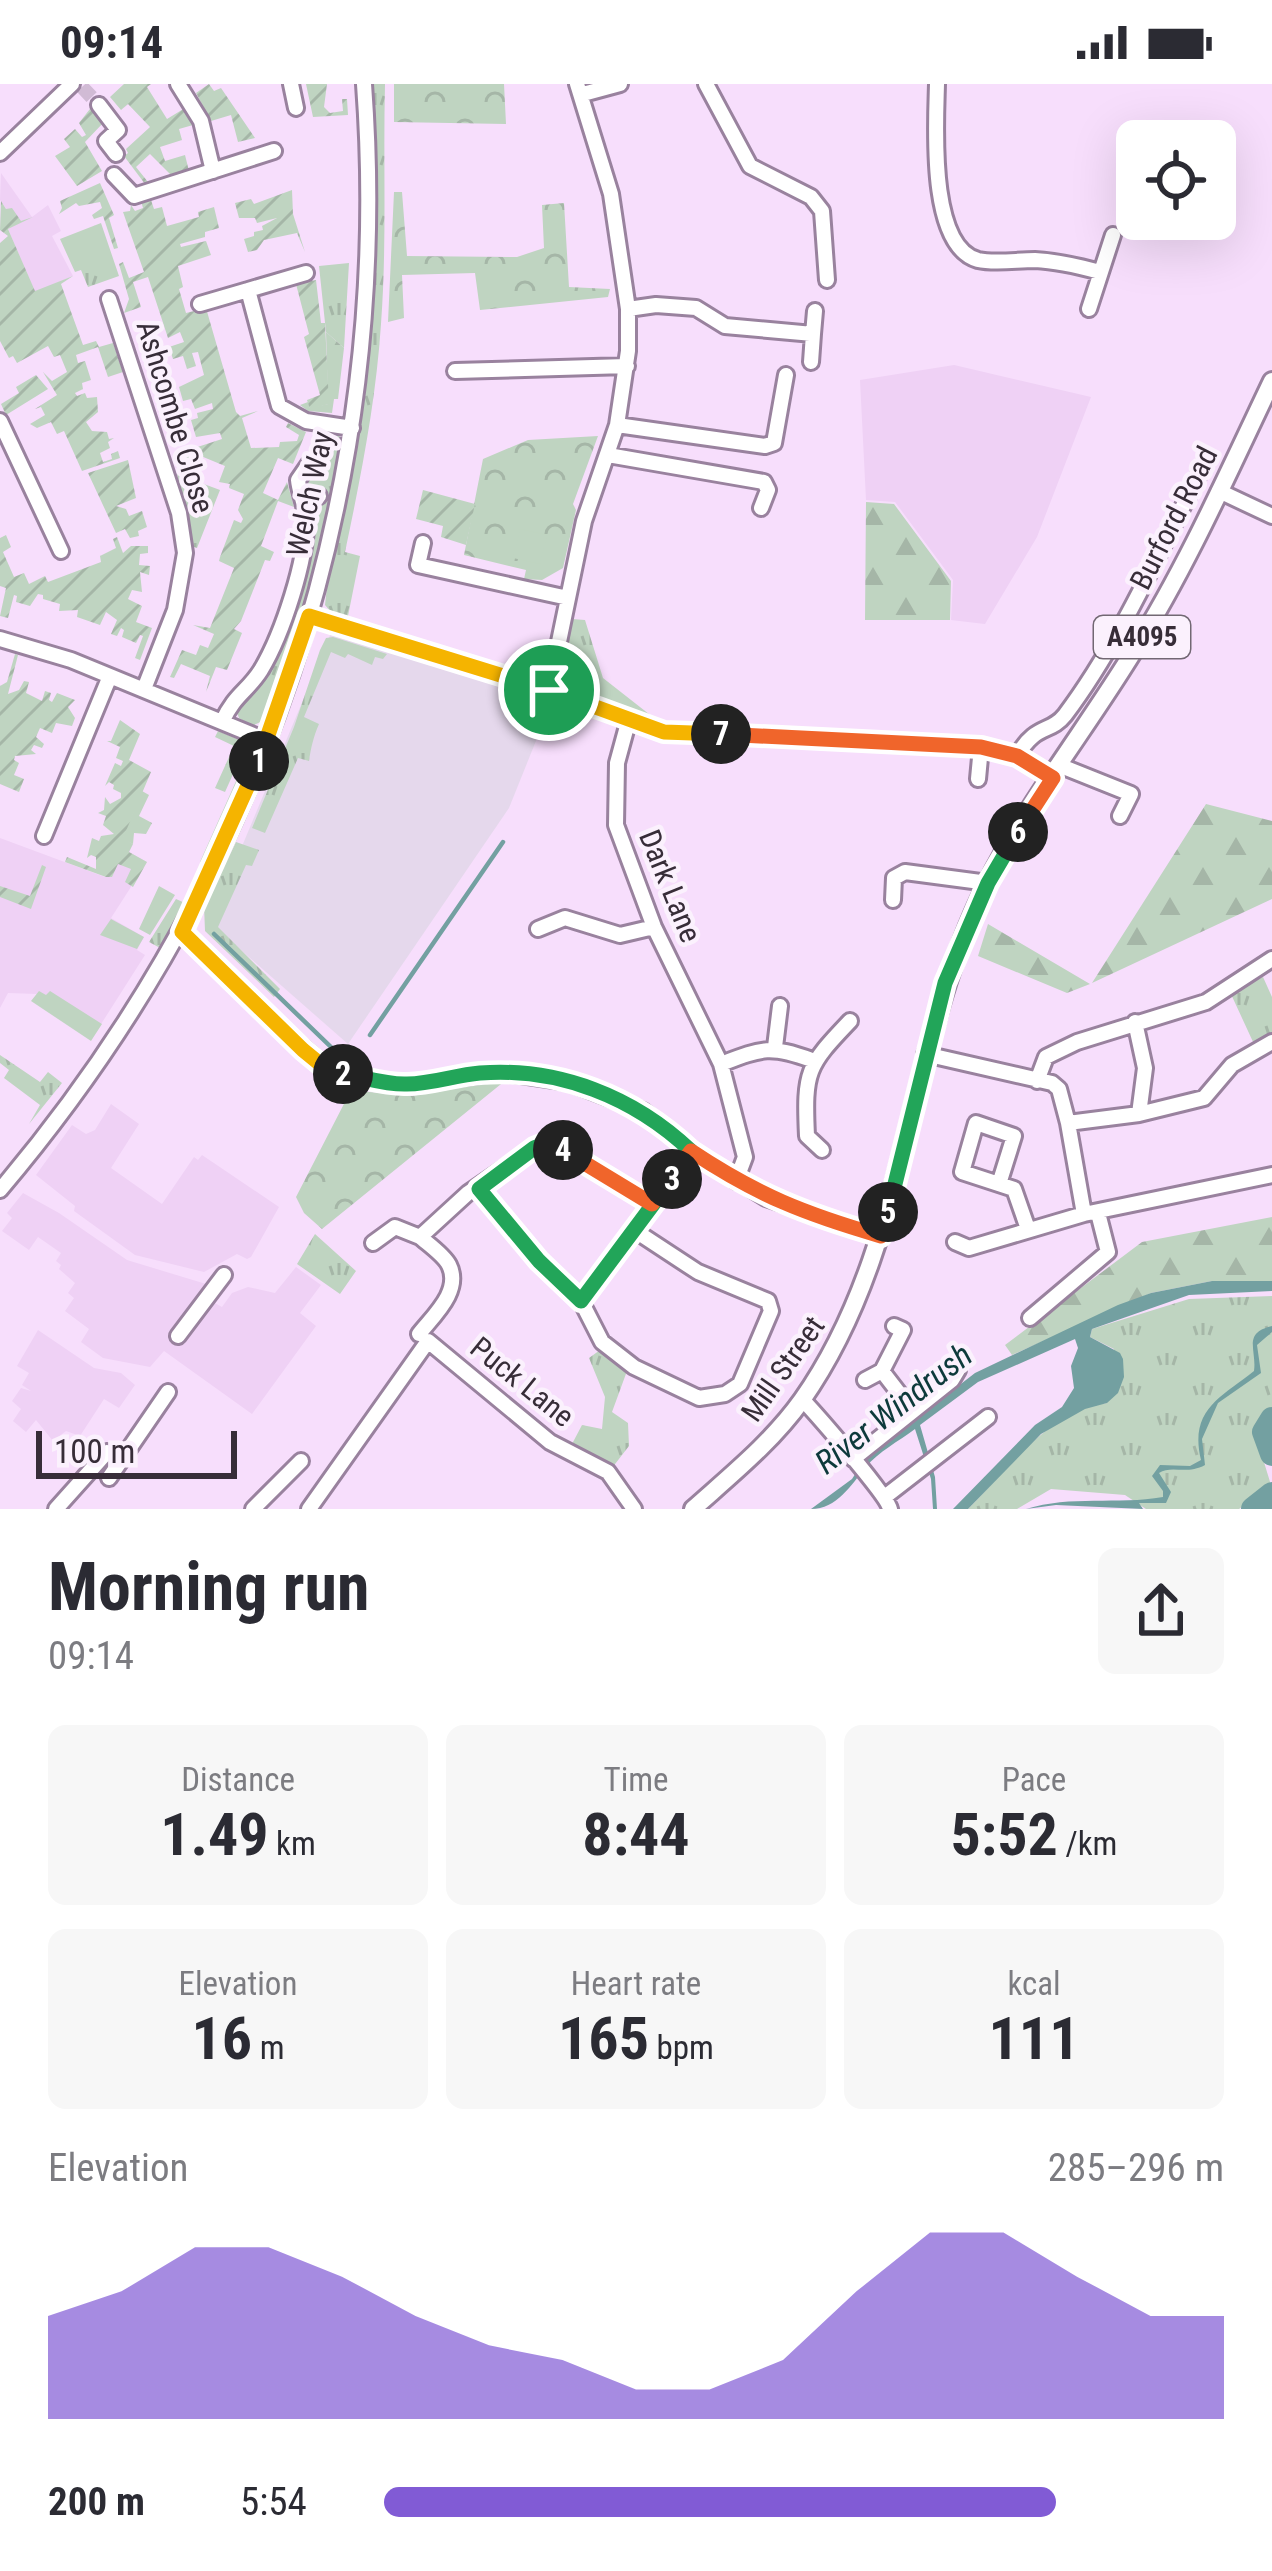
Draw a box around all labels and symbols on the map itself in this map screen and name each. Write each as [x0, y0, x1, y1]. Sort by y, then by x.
street label: Ashcombe Close [130, 316, 221, 517]
street label: Welch Way [279, 428, 340, 560]
street label: Burford Road [1123, 440, 1224, 595]
road number: A4095 [1094, 616, 1190, 658]
pin [498, 639, 600, 741]
pin: 7 [691, 704, 751, 764]
pin: 1 [229, 731, 289, 791]
pin: 6 [988, 802, 1048, 862]
street label: Dark Lane [632, 824, 709, 947]
pin: 2 [313, 1044, 373, 1104]
pin: 4 [533, 1120, 593, 1180]
pin: 3 [642, 1149, 702, 1209]
pin: 5 [858, 1182, 918, 1242]
street label: Mill Street [734, 1309, 831, 1428]
street label: Puck Lane [464, 1329, 581, 1434]
water label: River Windrush [807, 1335, 980, 1482]
scale bar [36, 1425, 237, 1478]

